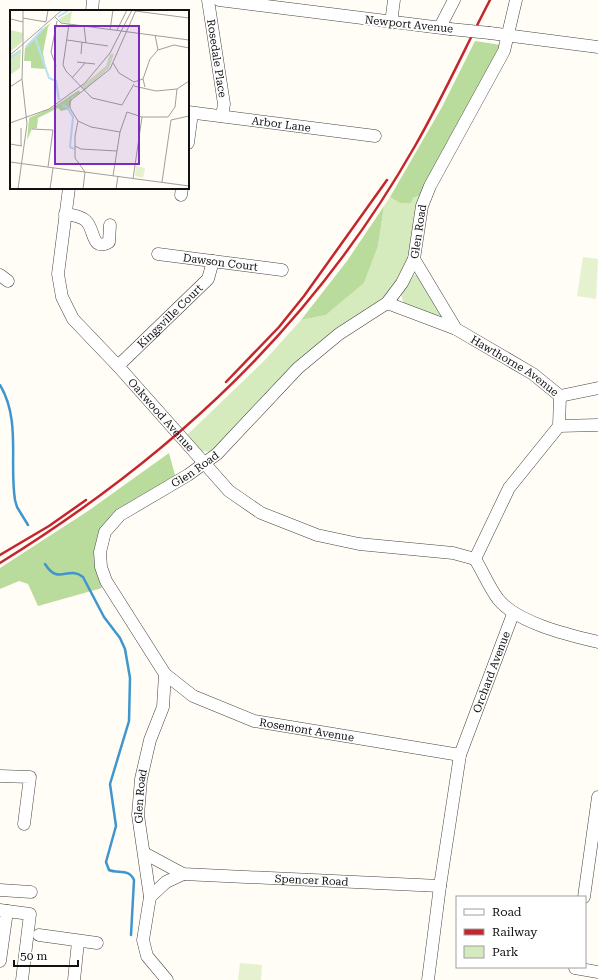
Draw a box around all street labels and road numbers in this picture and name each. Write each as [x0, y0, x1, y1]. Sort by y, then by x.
street label: Newport Avenue [364, 13, 454, 36]
street label: Rosedale Place [204, 18, 229, 99]
street label: Arbor Lane [251, 114, 311, 135]
street label: Glen Road [408, 204, 429, 260]
street label: Dawson Court [182, 251, 259, 274]
street label: Kingsville Court [135, 282, 206, 351]
street label: Hawthorne Avenue [468, 333, 561, 399]
street label: Oakwood Avenue [125, 376, 197, 454]
street label: Glen Road [169, 449, 222, 490]
street label: Orchard Avenue [470, 630, 513, 715]
street label: Rosemont Avenue [258, 716, 355, 744]
street label: Glen Road [132, 768, 150, 824]
street label: Spencer Road [274, 872, 349, 889]

